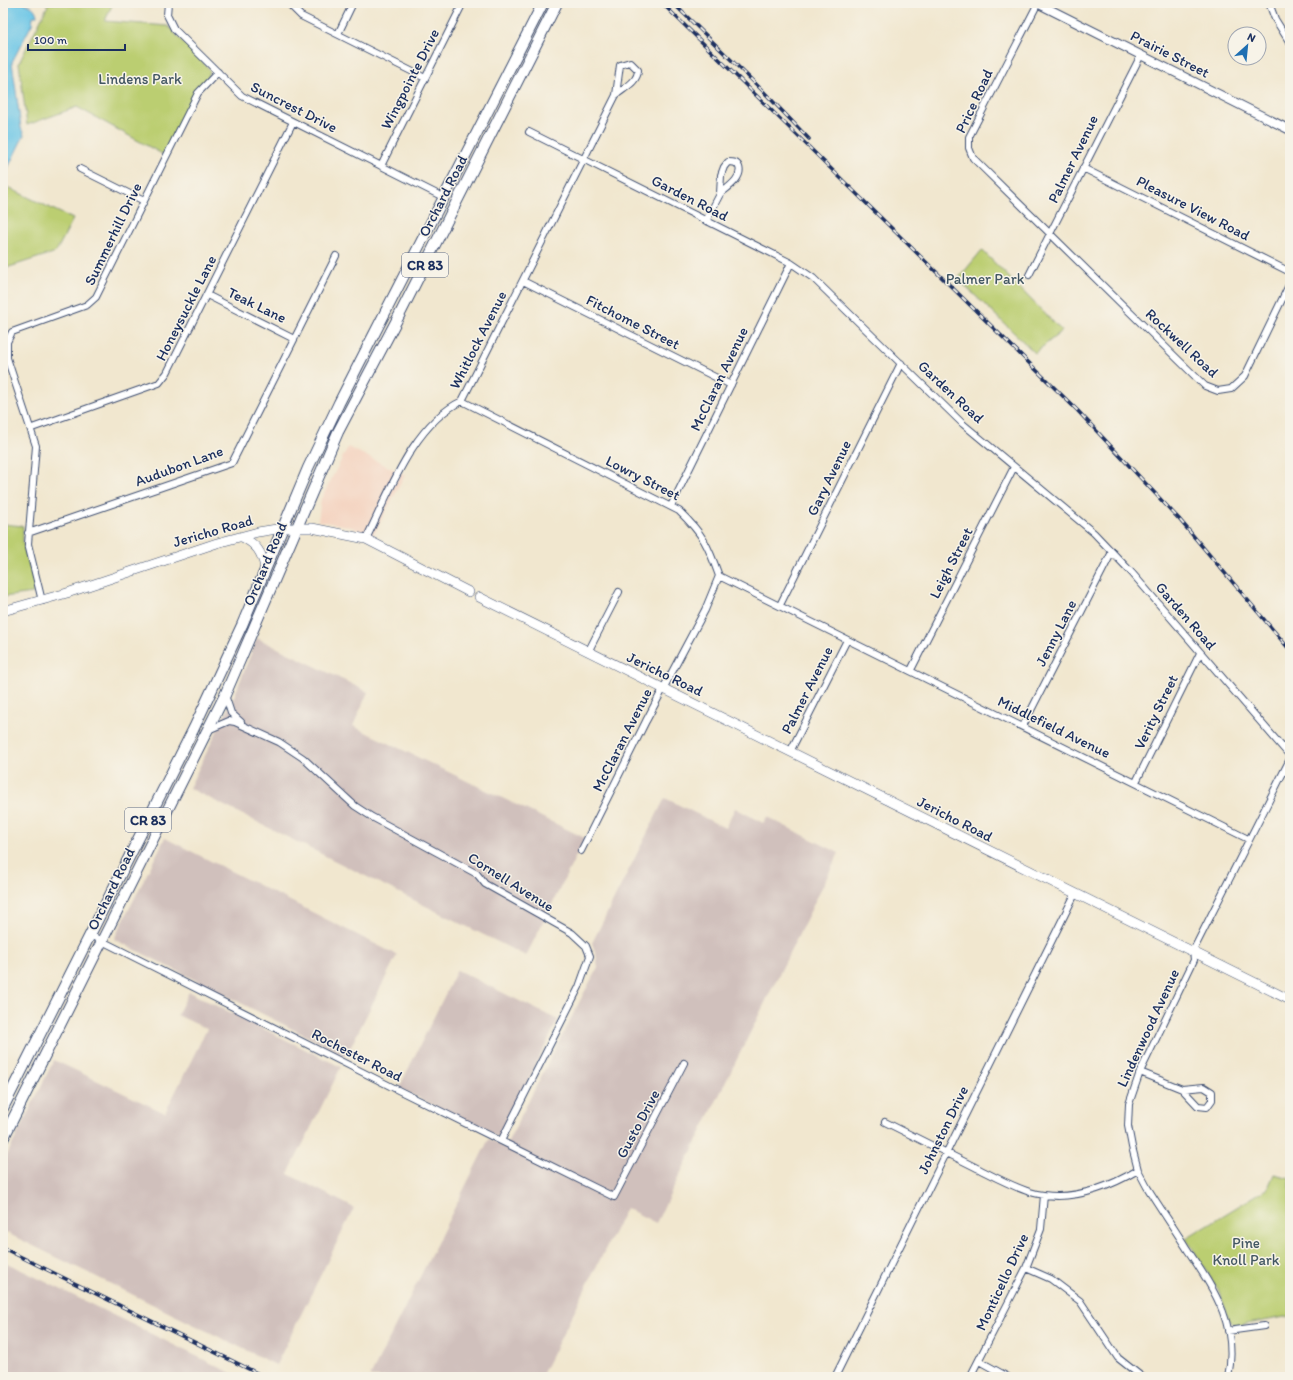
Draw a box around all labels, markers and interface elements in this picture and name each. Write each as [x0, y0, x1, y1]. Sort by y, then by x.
scale bar [28, 26, 125, 52]
street label: Wingpointe Drive [377, 26, 443, 132]
street label: Prairie Street [1128, 26, 1213, 82]
north arrow [1227, 26, 1267, 66]
text: N [1245, 30, 1258, 45]
text: 100 m [34, 33, 67, 47]
street label: Price Road [951, 66, 997, 136]
park label: Lindens Park [98, 70, 182, 88]
street label: Suncrest Drive [248, 78, 340, 136]
street label: Palmer Avenue [1044, 112, 1102, 206]
street label: Orchard Road [415, 152, 471, 240]
street label: Garden Road [649, 171, 732, 225]
street label: Pleasure View Road [1133, 172, 1253, 244]
street label: Summerhill Drive [80, 180, 146, 288]
street label: Honeysuckle Lane [152, 252, 220, 364]
road number: CR 83 [402, 253, 448, 277]
park label: Palmer Park [946, 270, 1025, 288]
street label: Teak Lane [225, 283, 289, 327]
street label: Whitlock Avenue [445, 288, 511, 392]
street label: Fitchome Street [583, 291, 683, 353]
street label: Rockwell Road [1142, 305, 1222, 381]
street label: McClaran Avenue [686, 324, 752, 434]
street label: Garden Road [914, 357, 988, 428]
street label: Gary Avenue [803, 437, 855, 519]
street label: Audubon Lane [132, 442, 226, 490]
street label: Lowry Street [603, 452, 684, 505]
street label: Jericho Road [171, 511, 256, 551]
street label: Orchard Road [239, 519, 291, 609]
street label: Leigh Street [925, 524, 977, 601]
street label: Garden Road [1152, 578, 1221, 654]
street label: Jenny Lane [1032, 597, 1080, 669]
street label: Palmer Avenue [777, 643, 837, 737]
street label: Jericho Road [624, 648, 707, 700]
street label: Verity Street [1130, 671, 1182, 752]
street label: McClaran Avenue [588, 685, 656, 795]
street label: Middlefield Avenue [995, 692, 1113, 762]
street label: Jericho Road [914, 792, 996, 846]
road number: CR 83 [125, 808, 171, 832]
street label: Orchard Road [83, 845, 139, 933]
street label: Cornell Avenue [465, 848, 557, 916]
street label: Lindenwood Avenue [1113, 966, 1183, 1090]
street label: Rochester Road [309, 1024, 405, 1086]
street label: Johnston Drive [914, 1083, 972, 1177]
street label: Gusto Drive [612, 1087, 664, 1161]
street label: Monticello Drive [972, 1231, 1032, 1333]
park label: Pine Knoll Park [1213, 1234, 1280, 1269]

